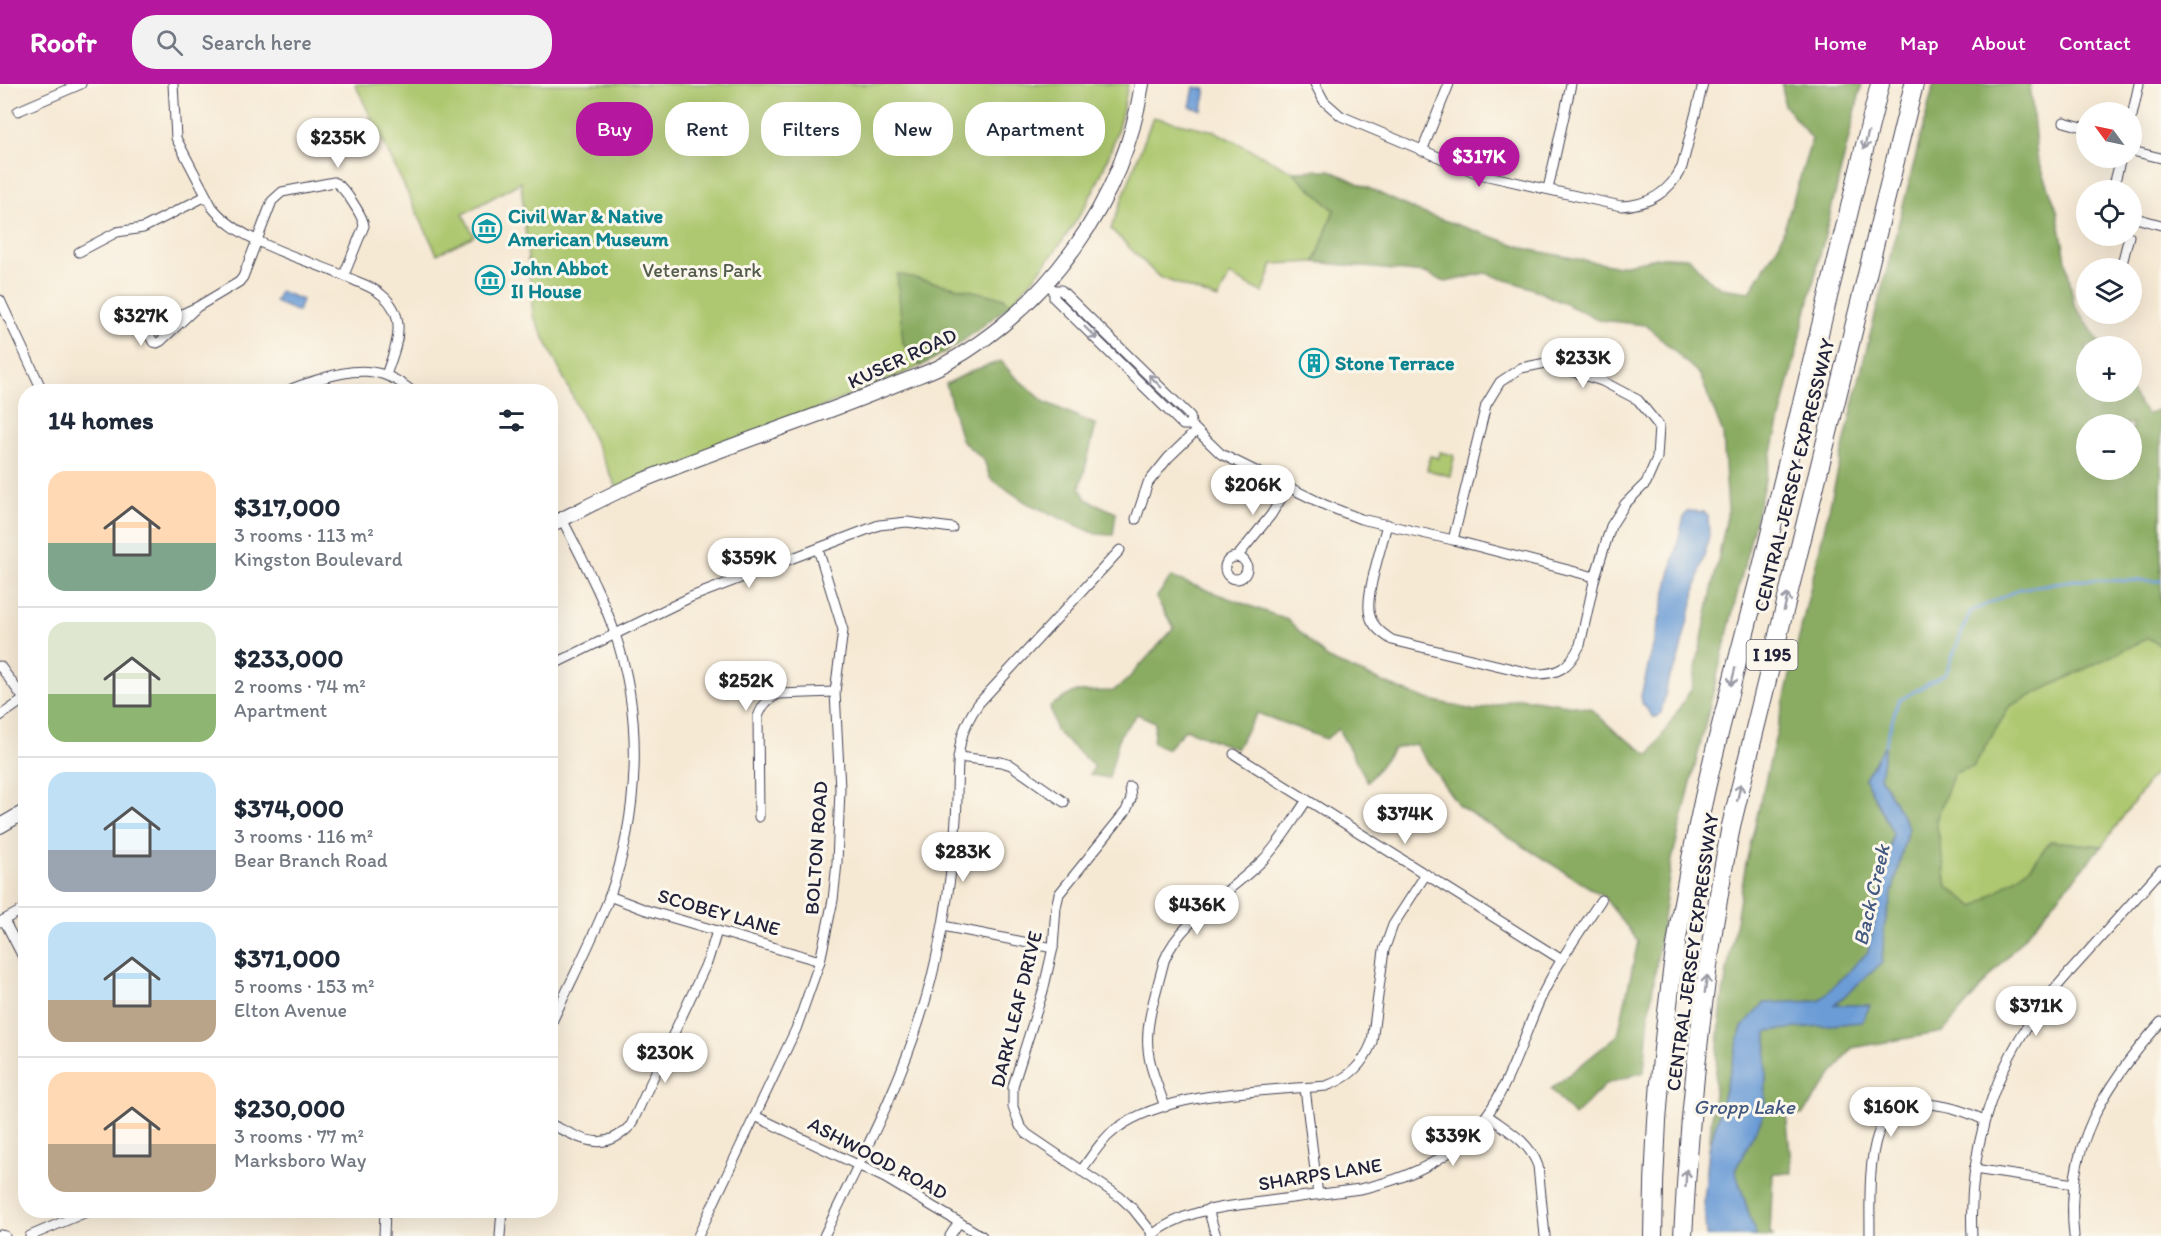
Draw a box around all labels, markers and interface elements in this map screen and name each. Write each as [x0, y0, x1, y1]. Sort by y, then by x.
search box [132, 15, 552, 69]
text: Roofr [30, 25, 96, 59]
icon: search [153, 26, 186, 59]
text: Search here [201, 29, 312, 56]
text: Home [1814, 30, 1867, 55]
text: Map [1900, 30, 1939, 55]
text: About [1972, 30, 2026, 55]
text: Contact [2059, 30, 2131, 55]
chip: Buy [576, 102, 653, 156]
chip: Rent [665, 102, 749, 156]
chip: Filters [761, 102, 861, 156]
chip: New [873, 102, 953, 156]
chip: Apartment [965, 102, 1105, 156]
north arrow [2076, 102, 2142, 168]
map controls [2076, 102, 2142, 480]
pin: $235K [296, 118, 380, 169]
text: $235K [311, 125, 365, 149]
one-way arrow [1859, 131, 1871, 150]
pin: $317K [1437, 137, 1521, 188]
text: $317K [1452, 144, 1506, 168]
button: locate [2076, 180, 2142, 246]
place label: Civil War & Native American Museum [507, 204, 669, 251]
museum icon: Civil War & Native American Museum [471, 212, 503, 244]
place label: John Abbot II House [510, 256, 608, 303]
park label: Veterans Park [642, 258, 762, 282]
button: layers [2076, 258, 2142, 324]
museum icon: John Abbot II House [474, 264, 506, 296]
pin: $327K [99, 296, 183, 347]
text: $327K [114, 303, 168, 327]
street label: KUSER ROAD [844, 322, 960, 394]
one-way arrow [1083, 326, 1098, 341]
street label: CENTRAL JERSEY EXPRESSWAY [1748, 335, 1840, 614]
button: + [2076, 336, 2142, 402]
pin: $233K [1541, 338, 1625, 389]
text: $233K [1555, 345, 1611, 369]
building icon: Stone Terrace [1298, 347, 1330, 379]
place label: Stone Terrace [1335, 351, 1455, 375]
one-way arrow [1147, 374, 1162, 388]
text: 14 homes [48, 404, 154, 436]
icon: filters [495, 404, 528, 437]
button: − [2076, 414, 2142, 480]
pin: $206K [1211, 465, 1295, 516]
text: $206K [1225, 472, 1281, 496]
text: $317,000 [234, 491, 341, 523]
icon: home [96, 495, 168, 567]
text: 3 rooms · 113 m² [234, 523, 374, 547]
pin: $359K [707, 538, 791, 589]
text: $359K [722, 545, 776, 569]
text: Kingston Boulevard [234, 547, 403, 571]
one-way arrow [1781, 593, 1792, 612]
road number: I 195 [1746, 640, 1798, 670]
text: $233,000 [234, 642, 343, 674]
icon: home [96, 646, 168, 718]
pin: $252K [704, 661, 788, 712]
one-way arrow [1727, 667, 1739, 686]
text: $252K [719, 668, 773, 692]
text: 2 rooms · 74 m² [234, 674, 366, 698]
text: Apartment [234, 698, 327, 722]
street label: BOLTON ROAD [799, 780, 833, 916]
one-way arrow [1734, 782, 1745, 802]
text: $374,000 [234, 792, 344, 824]
pin: $374K [1363, 794, 1447, 845]
icon: home [96, 796, 168, 868]
text: $374K [1377, 801, 1433, 825]
street label: CENTRAL JERSEY EXPRESSWAY [1661, 811, 1724, 1093]
text: 3 rooms · 116 m² [234, 824, 373, 848]
pin: $283K [921, 832, 1005, 883]
text: $283K [935, 839, 991, 863]
water label: Back Creek [1847, 841, 1895, 948]
text: Bear Branch Road [234, 848, 388, 872]
street label: SCOBEY LANE [655, 883, 783, 941]
pin: $436K [1155, 885, 1239, 936]
text: $436K [1169, 892, 1225, 916]
street label: DARK LEAF DRIVE [985, 928, 1047, 1090]
text: $371,000 [234, 942, 341, 974]
icon: home [96, 946, 168, 1018]
text: 5 rooms · 153 m² [234, 974, 374, 998]
one-way arrow [1701, 974, 1712, 994]
pin: $371K [1994, 986, 2078, 1037]
text: $371K [2009, 993, 2063, 1017]
text: Elton Avenue [234, 998, 347, 1022]
pin: $230K [623, 1033, 707, 1084]
text: $230K [637, 1040, 693, 1064]
pin: $160K [1849, 1087, 1933, 1138]
text: $230,000 [234, 1092, 345, 1124]
water label: Gropp Lake [1693, 1094, 1796, 1119]
text: $160K [1863, 1094, 1919, 1118]
icon: home [96, 1096, 168, 1168]
street label: ASHWOOD ROAD [804, 1111, 952, 1205]
pin: $339K [1411, 1116, 1495, 1167]
text: $339K [1425, 1123, 1481, 1147]
text: 3 rooms · 77 m² [234, 1124, 364, 1148]
text: Marksboro Way [234, 1148, 366, 1172]
street label: SHARPS LANE [1256, 1152, 1384, 1196]
one-way arrow [1680, 1168, 1691, 1188]

